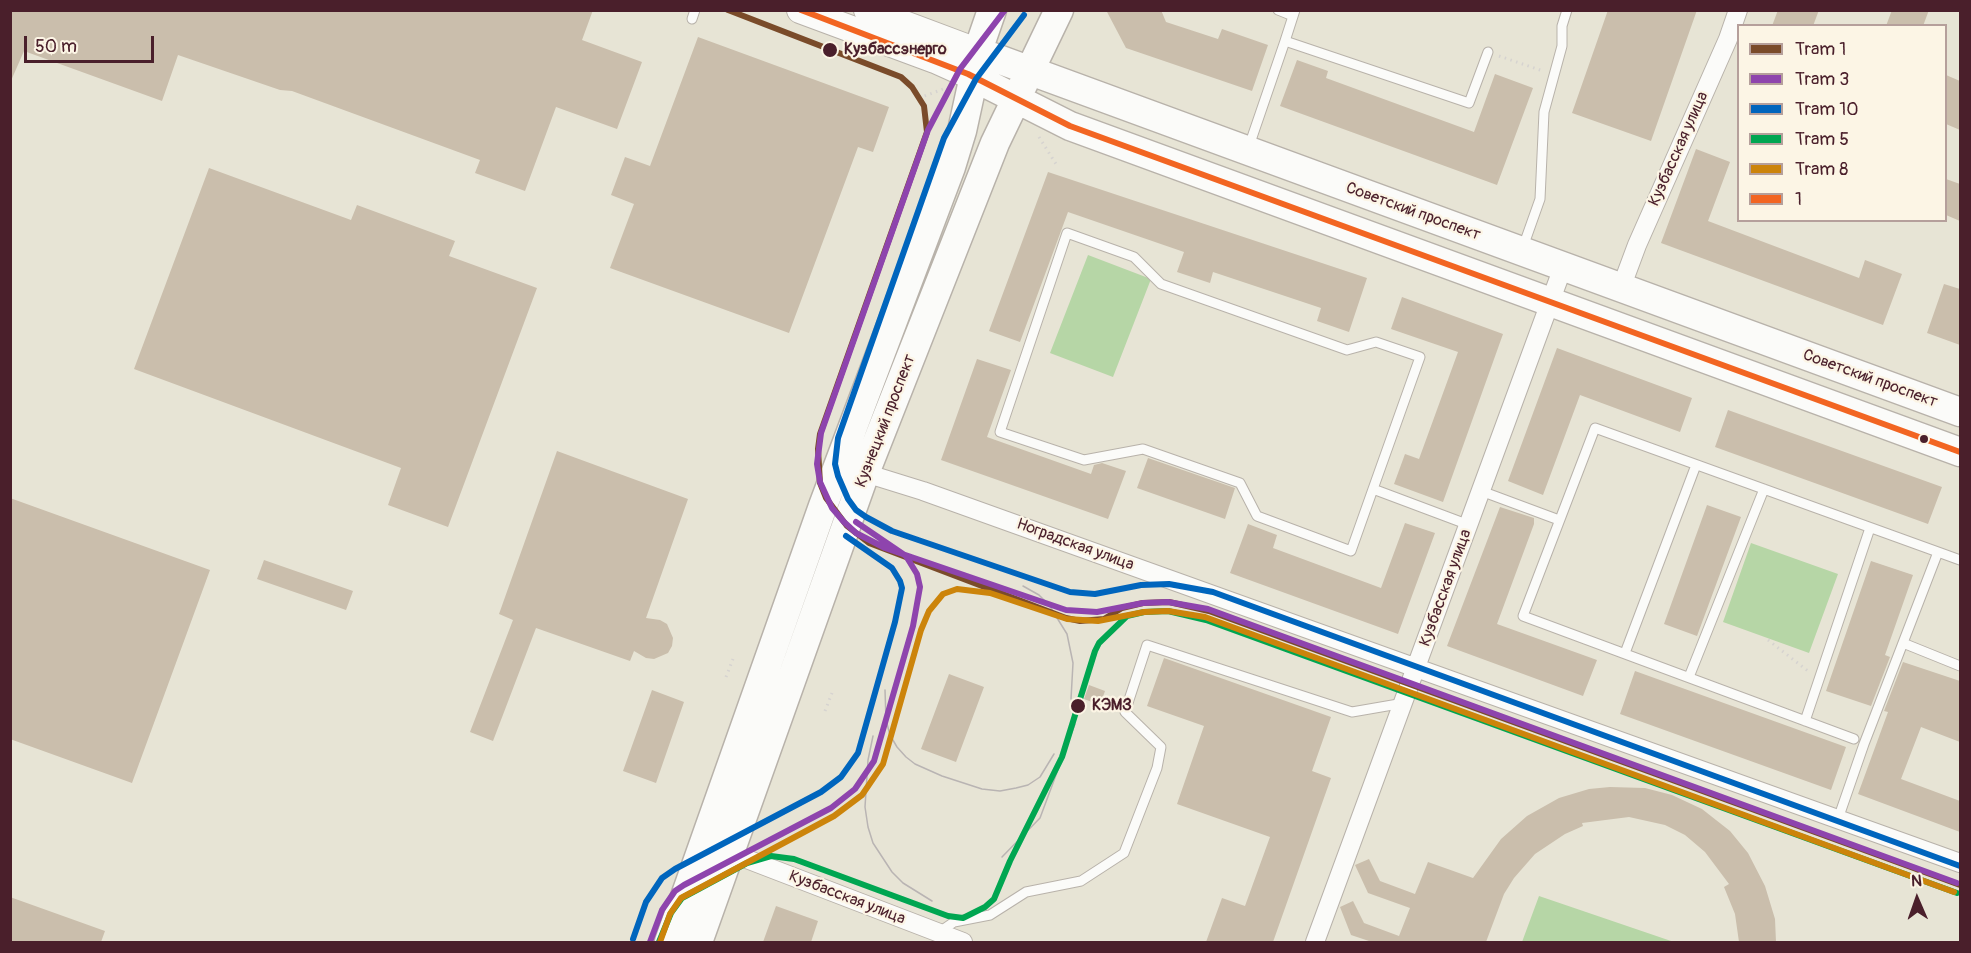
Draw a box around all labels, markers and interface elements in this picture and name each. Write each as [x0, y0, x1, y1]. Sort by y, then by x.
scale bar [27, 24, 158, 62]
legend [1737, 24, 1947, 222]
text: 50 m [35, 35, 77, 58]
text: Tram 1 [1795, 38, 1846, 61]
place label: Кузбассэнерго [844, 40, 947, 60]
marker: Кузбассэнерго [821, 41, 839, 59]
text: Tram 3 [1795, 68, 1849, 91]
street label: Кузбасская улица [1645, 89, 1713, 209]
text: Tram 10 [1795, 98, 1858, 121]
text: Tram 5 [1795, 128, 1849, 151]
text: Tram 8 [1795, 158, 1848, 181]
street label: Советский проспект [1343, 179, 1483, 245]
text: 1 [1795, 188, 1802, 211]
street label: Советский проспект [1800, 346, 1940, 412]
street label: Кузнецкий проспект [852, 352, 920, 490]
unlabelled marker [1918, 433, 1930, 445]
street label: Ноградская улица [1014, 515, 1136, 575]
street label: Кузбасская улица [1416, 527, 1476, 649]
place label: КЭМЗ [1092, 696, 1132, 716]
marker: КЭМЗ [1069, 697, 1087, 715]
street label: Кузбасская улица [786, 867, 908, 929]
north arrow [1887, 869, 1947, 929]
text: N [1911, 871, 1922, 891]

